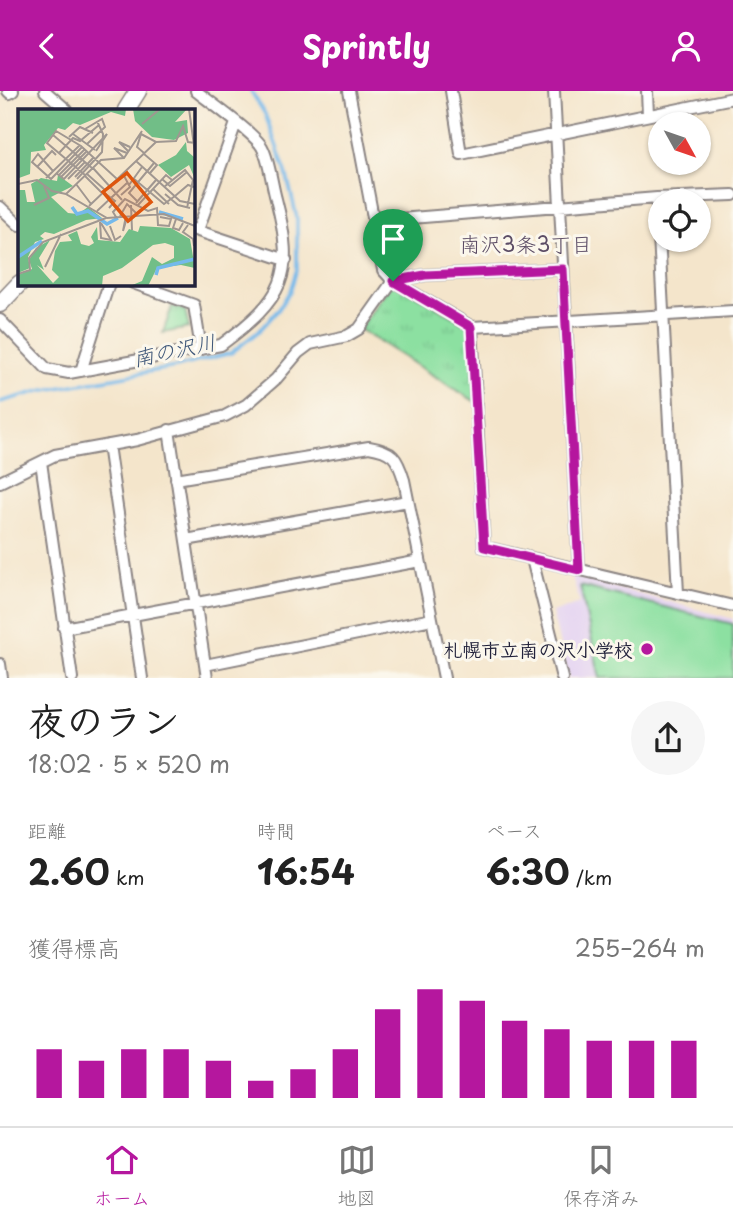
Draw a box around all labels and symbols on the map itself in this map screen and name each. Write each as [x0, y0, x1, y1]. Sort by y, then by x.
inset map [18, 109, 194, 285]
north arrow [648, 112, 710, 175]
pin [363, 209, 423, 281]
district label: 南沢3条3丁目 [460, 227, 592, 259]
water label: 南の沢川 [130, 325, 218, 373]
place label: 札幌市立南の沢小学校 [443, 635, 633, 663]
marker: 札幌市立南の沢小学校 [639, 641, 655, 657]

